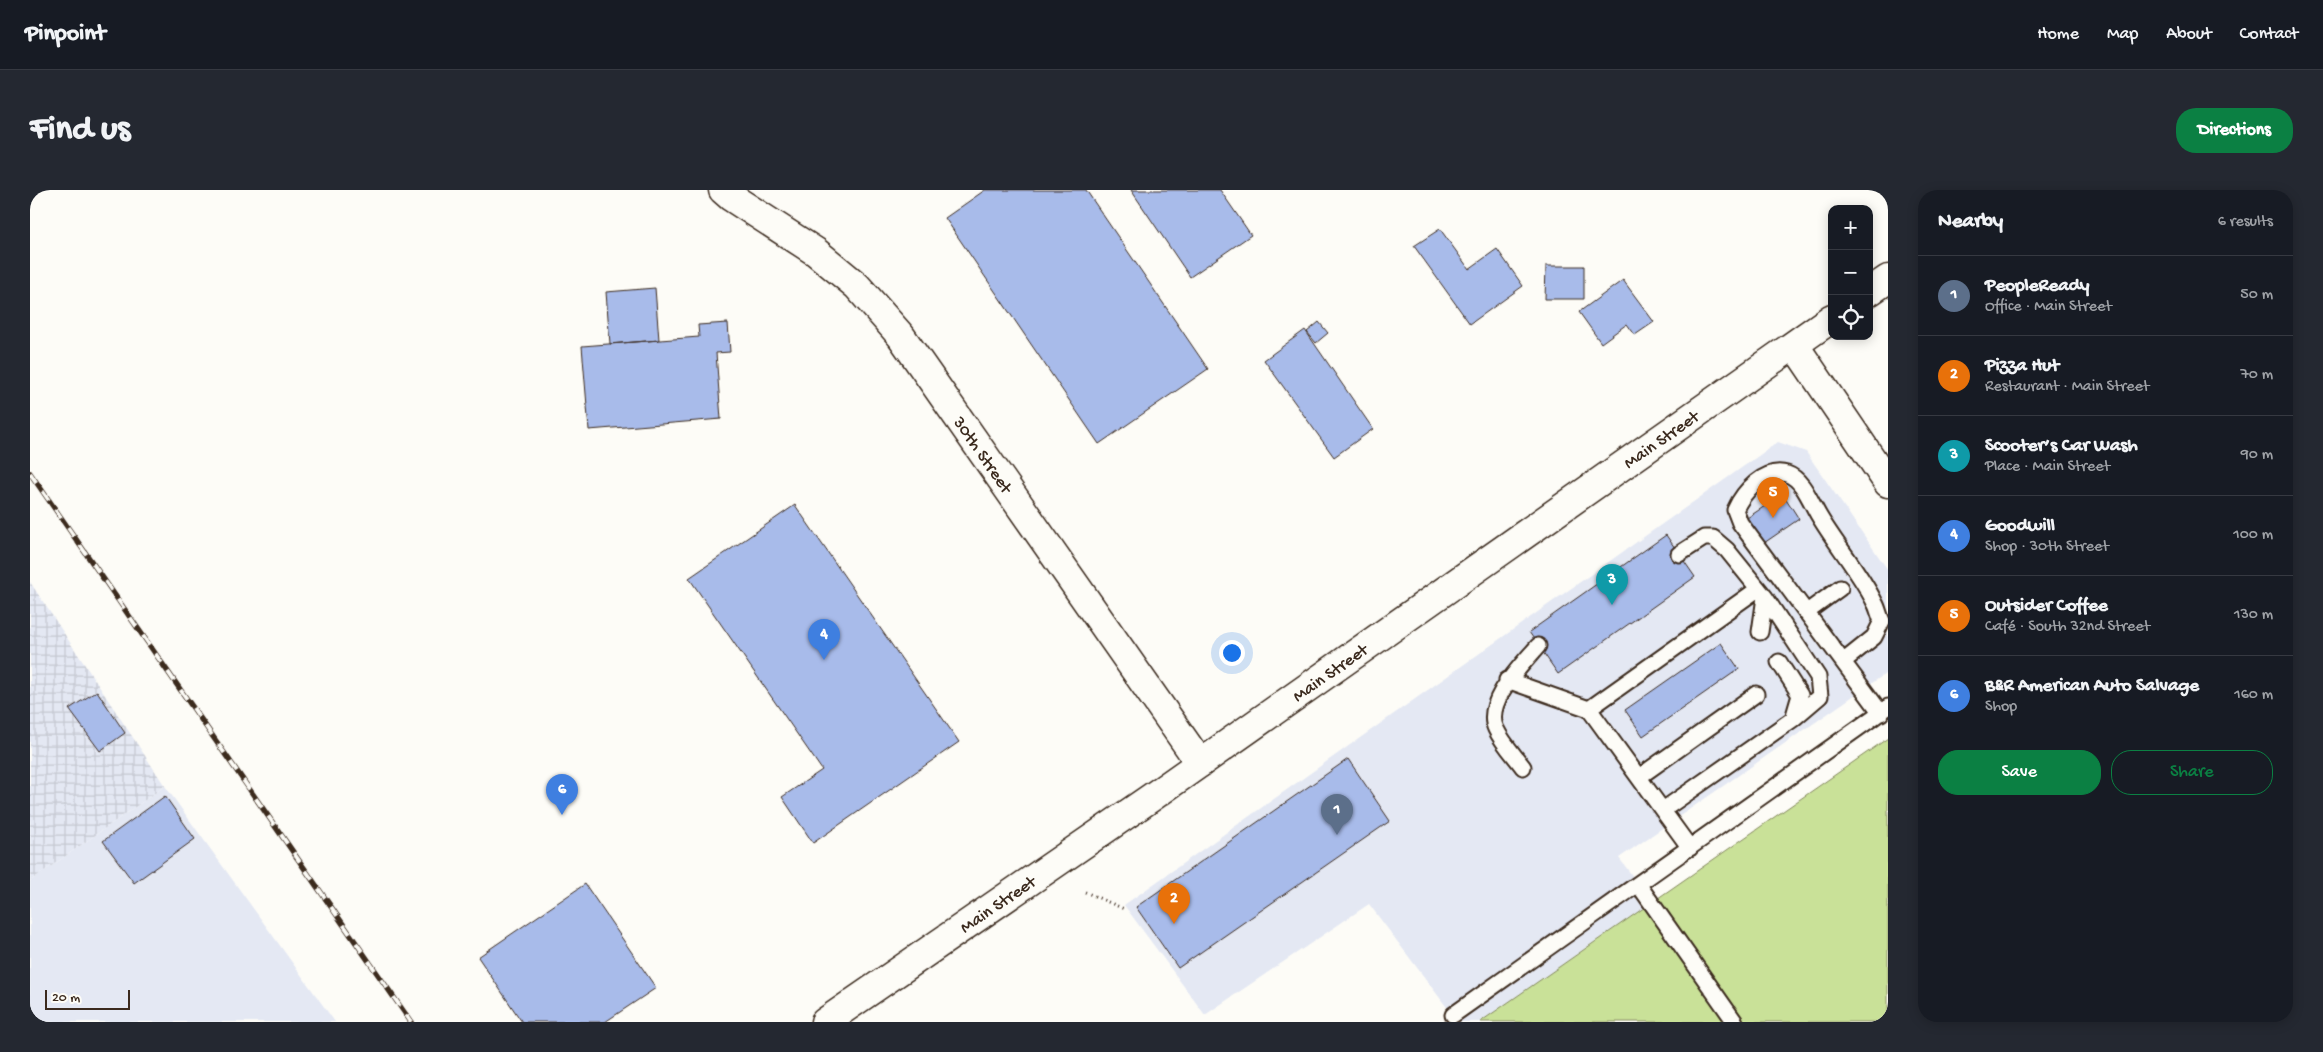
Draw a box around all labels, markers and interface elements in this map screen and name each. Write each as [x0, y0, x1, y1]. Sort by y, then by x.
text: Pinpoint [25, 20, 106, 49]
text: Home [2037, 24, 2079, 45]
text: Map [2107, 24, 2138, 45]
text: About [2166, 24, 2212, 45]
text: Contact [2240, 24, 2298, 45]
button: Directions [2176, 108, 2293, 153]
text: Find us [30, 110, 130, 151]
map controls [1828, 205, 1873, 340]
button: + [1828, 205, 1873, 250]
text: Nearby [1938, 210, 2003, 235]
text: 6 results [2218, 213, 2273, 232]
button: − [1828, 250, 1873, 295]
text: PeopleReady [1985, 275, 2089, 298]
text: 1 [1951, 286, 1957, 305]
text: 50 m [2240, 286, 2273, 305]
button: locate [1828, 295, 1873, 340]
text: Office · Main Street [1985, 298, 2112, 317]
text: Pizza Hut [1985, 355, 2059, 378]
text: 2 [1950, 366, 1958, 385]
text: 70 m [2240, 366, 2273, 385]
text: Restaurant · Main Street [1985, 378, 2149, 397]
street label: Main Street [1620, 406, 1705, 475]
street label: 30th Street [947, 412, 1017, 499]
text: Scooter’s Car Wash [1985, 435, 2138, 458]
text: 3 [1950, 446, 1958, 465]
text: 90 m [2241, 446, 2273, 465]
text: Place · Main Street [1985, 458, 2110, 477]
pin: 5 [1757, 477, 1789, 518]
text: Goodwill [1985, 515, 2055, 538]
text: 4 [1950, 526, 1958, 545]
text: 100 m [2233, 526, 2273, 545]
text: Shop · 30th Street [1985, 538, 2109, 557]
pin: 3 [1596, 564, 1628, 605]
text: Outsider Coffee [1985, 595, 2108, 618]
text: 5 [1950, 606, 1958, 625]
text: 130 m [2234, 606, 2273, 625]
text: Café · South 32nd Street [1985, 618, 2150, 637]
pin: 4 [808, 619, 840, 660]
street label: Main Street [1289, 639, 1374, 708]
your location [1219, 640, 1245, 666]
text: B&R American Auto Salvage [1985, 675, 2199, 698]
text: 6 [1950, 686, 1958, 705]
text: 160 m [2234, 686, 2273, 705]
text: Shop [1985, 698, 2017, 717]
button: Save [1938, 750, 2101, 795]
button: Share [2111, 750, 2273, 795]
pin: 6 [546, 774, 578, 815]
pin: 1 [1321, 794, 1353, 835]
street label: Main Street [957, 871, 1042, 939]
pin: 2 [1158, 883, 1190, 924]
scale bar [45, 987, 130, 1010]
text: 20 m [52, 990, 80, 1007]

